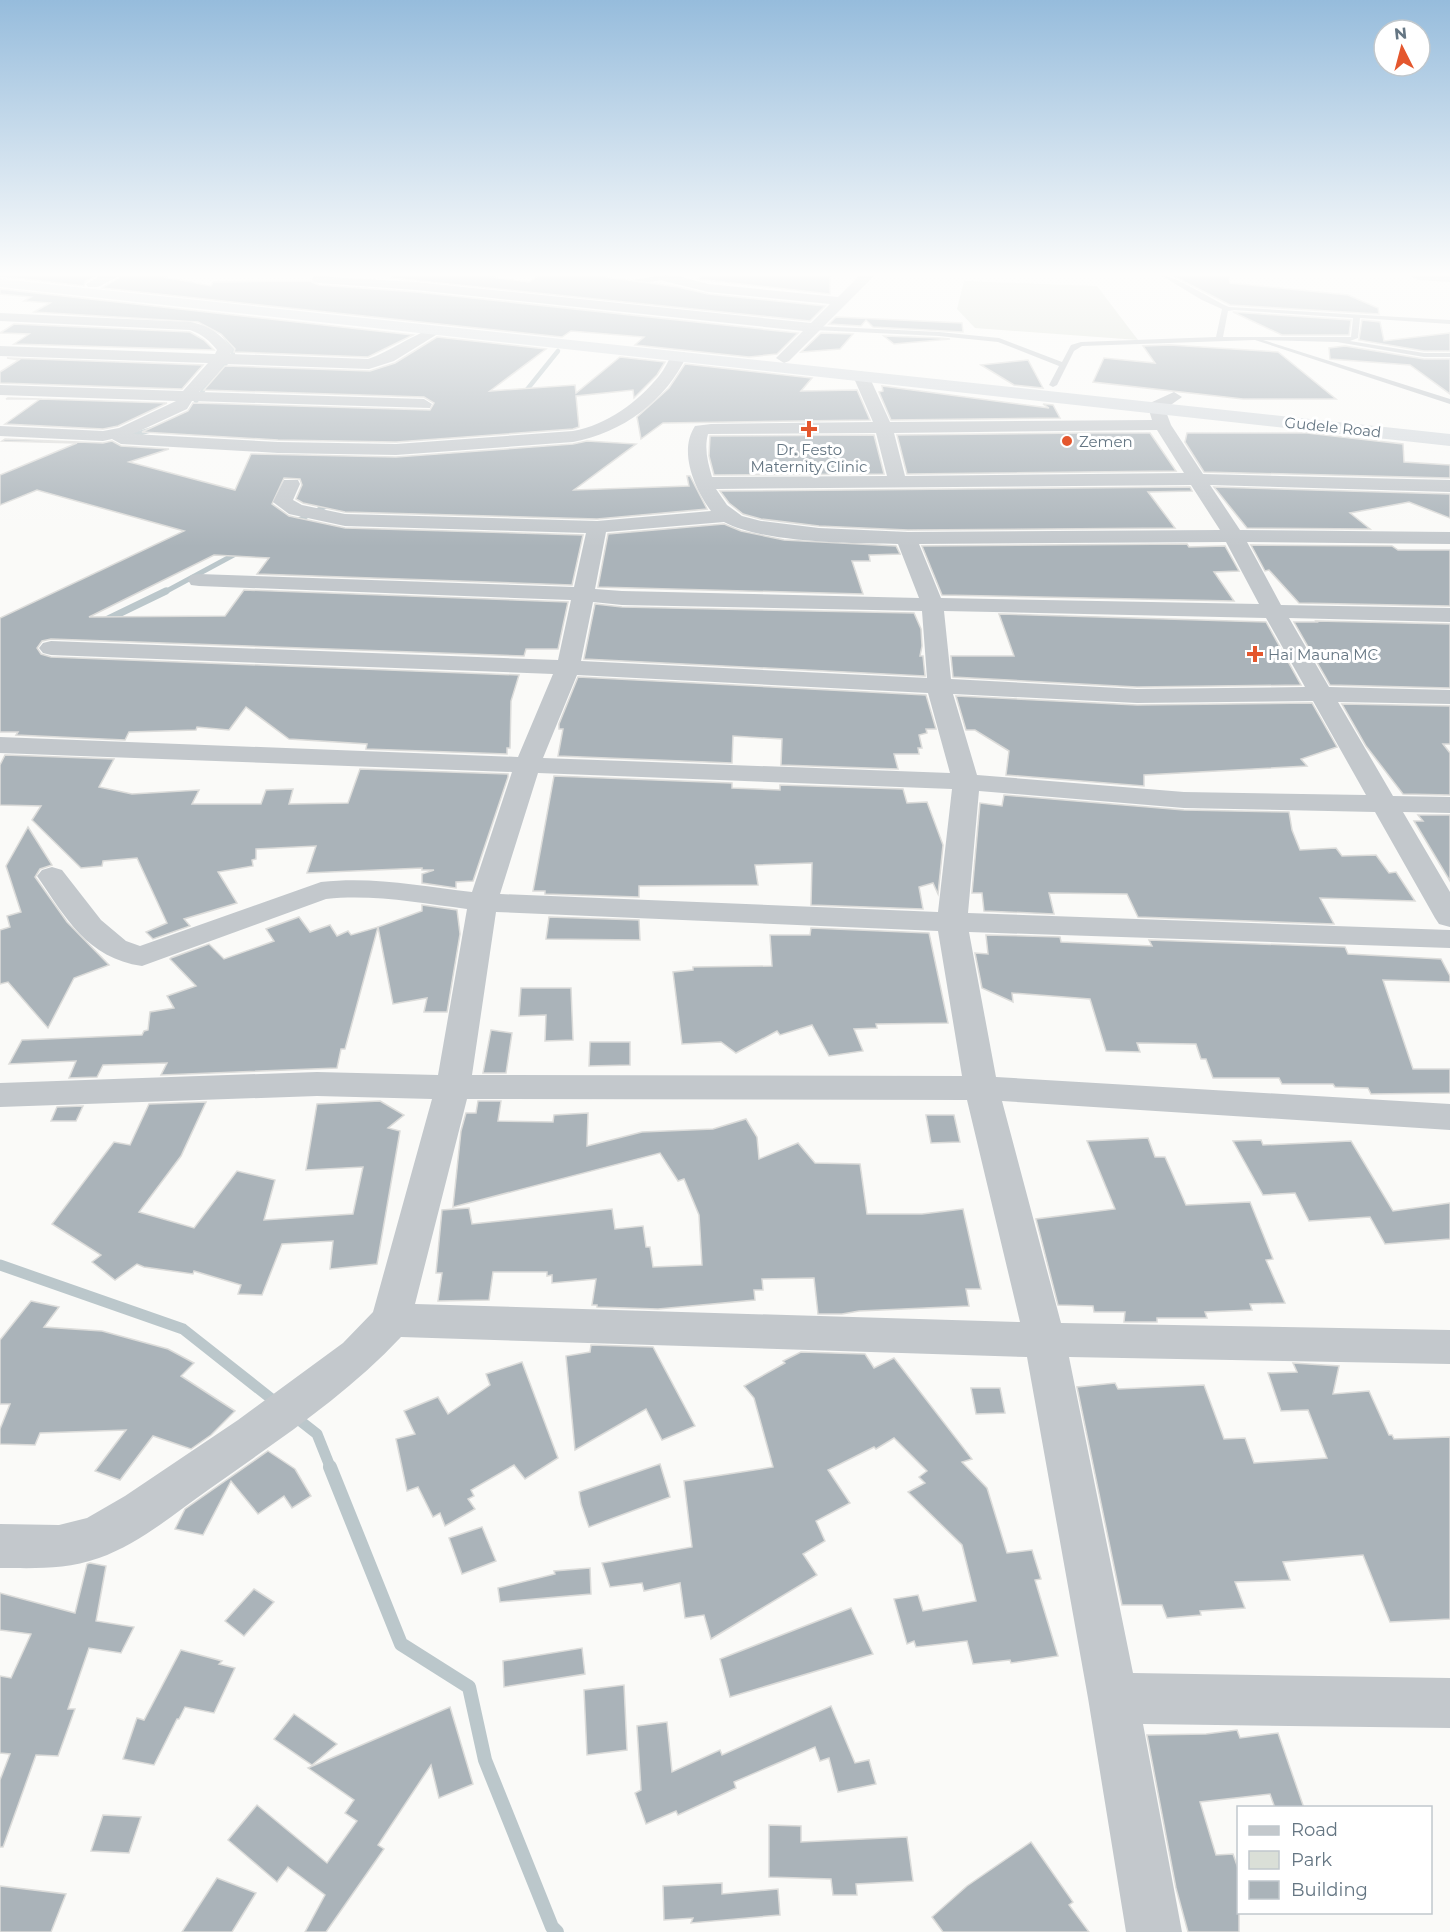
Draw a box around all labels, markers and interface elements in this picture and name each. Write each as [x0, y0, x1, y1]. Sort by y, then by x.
north arrow [1372, 18, 1432, 78]
text: N [1393, 23, 1408, 44]
street label: Gudele Road [1284, 412, 1382, 442]
marker: Dr. Festo Maternity Clinic [800, 420, 818, 438]
place label: Zemen [1079, 432, 1133, 451]
marker: Zemen [1060, 434, 1074, 448]
place label: Dr. Festo Maternity Clinic [751, 440, 867, 476]
marker: Hai Mauna MC [1246, 645, 1264, 663]
place label: Hai Mauna MC [1268, 645, 1379, 664]
legend [1237, 1806, 1432, 1914]
text: Road [1291, 1819, 1338, 1841]
text: Park [1291, 1849, 1332, 1871]
text: Building [1291, 1879, 1368, 1901]

